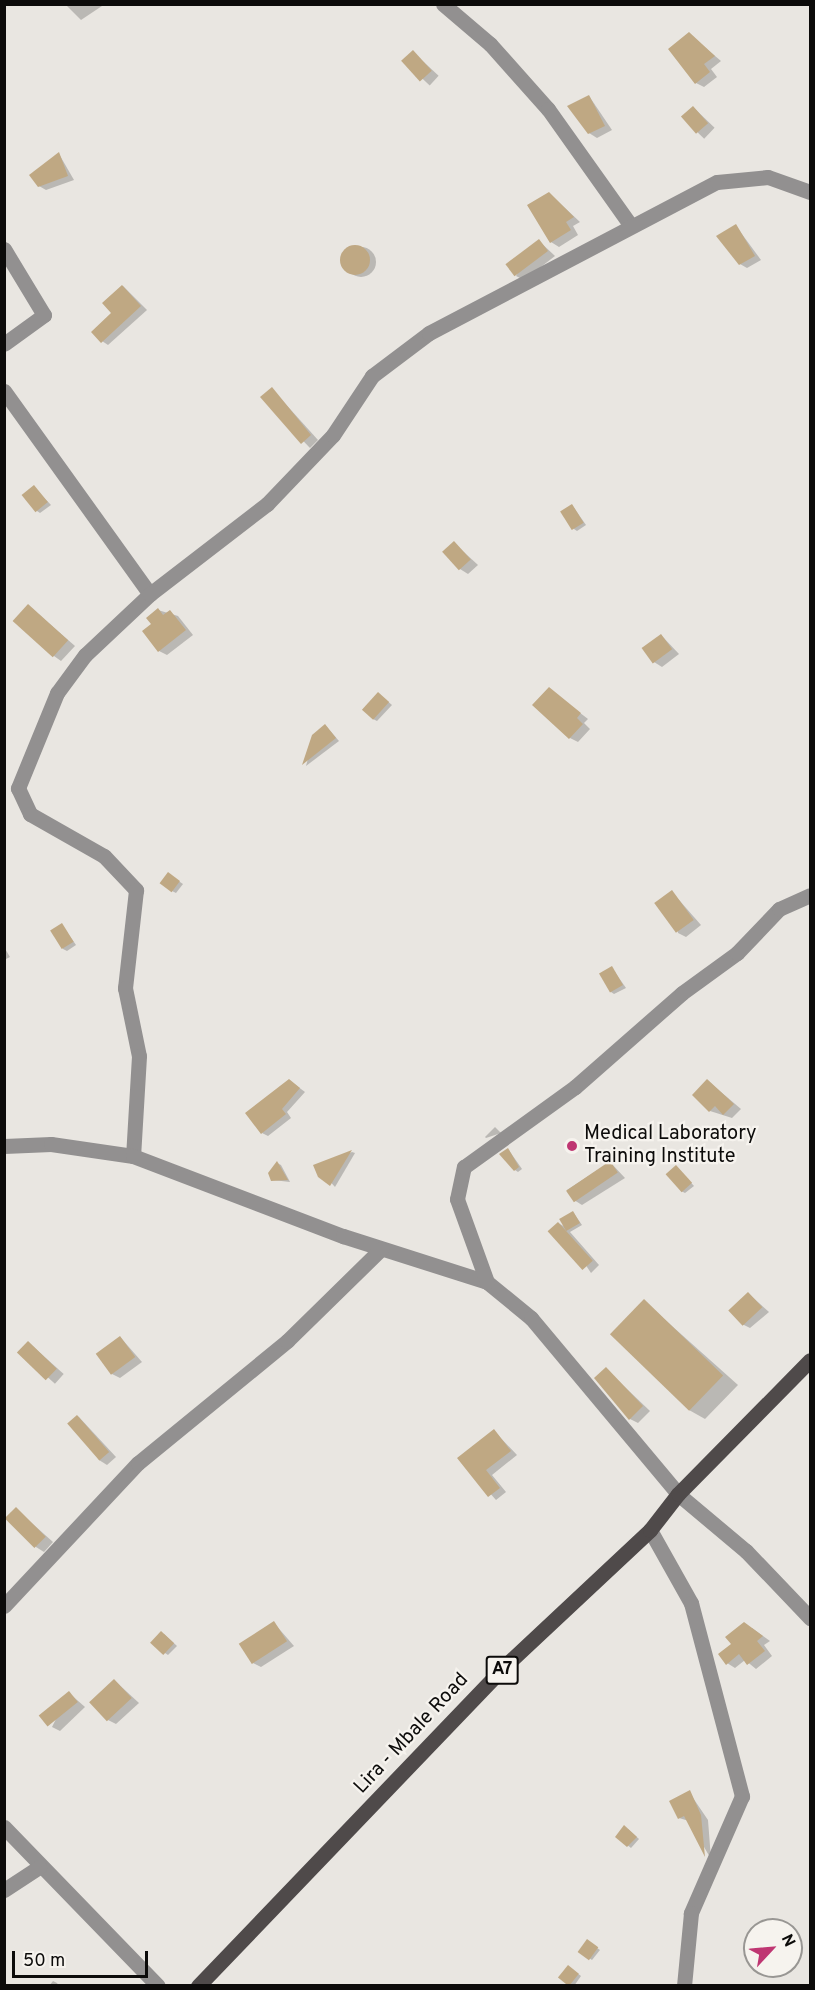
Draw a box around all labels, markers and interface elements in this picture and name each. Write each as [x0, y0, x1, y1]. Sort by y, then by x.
place label: Medical Laboratory Training Institute [584, 1122, 757, 1169]
marker: Medical Laboratory Training Institute [565, 1139, 579, 1153]
road number: A7 [486, 1655, 518, 1685]
street label: Lira - Mbale Road [350, 1669, 474, 1799]
north arrow [743, 1918, 803, 1978]
text: N [776, 1931, 799, 1951]
scale bar [15, 1939, 152, 1977]
text: 50 m [23, 1950, 65, 1973]

